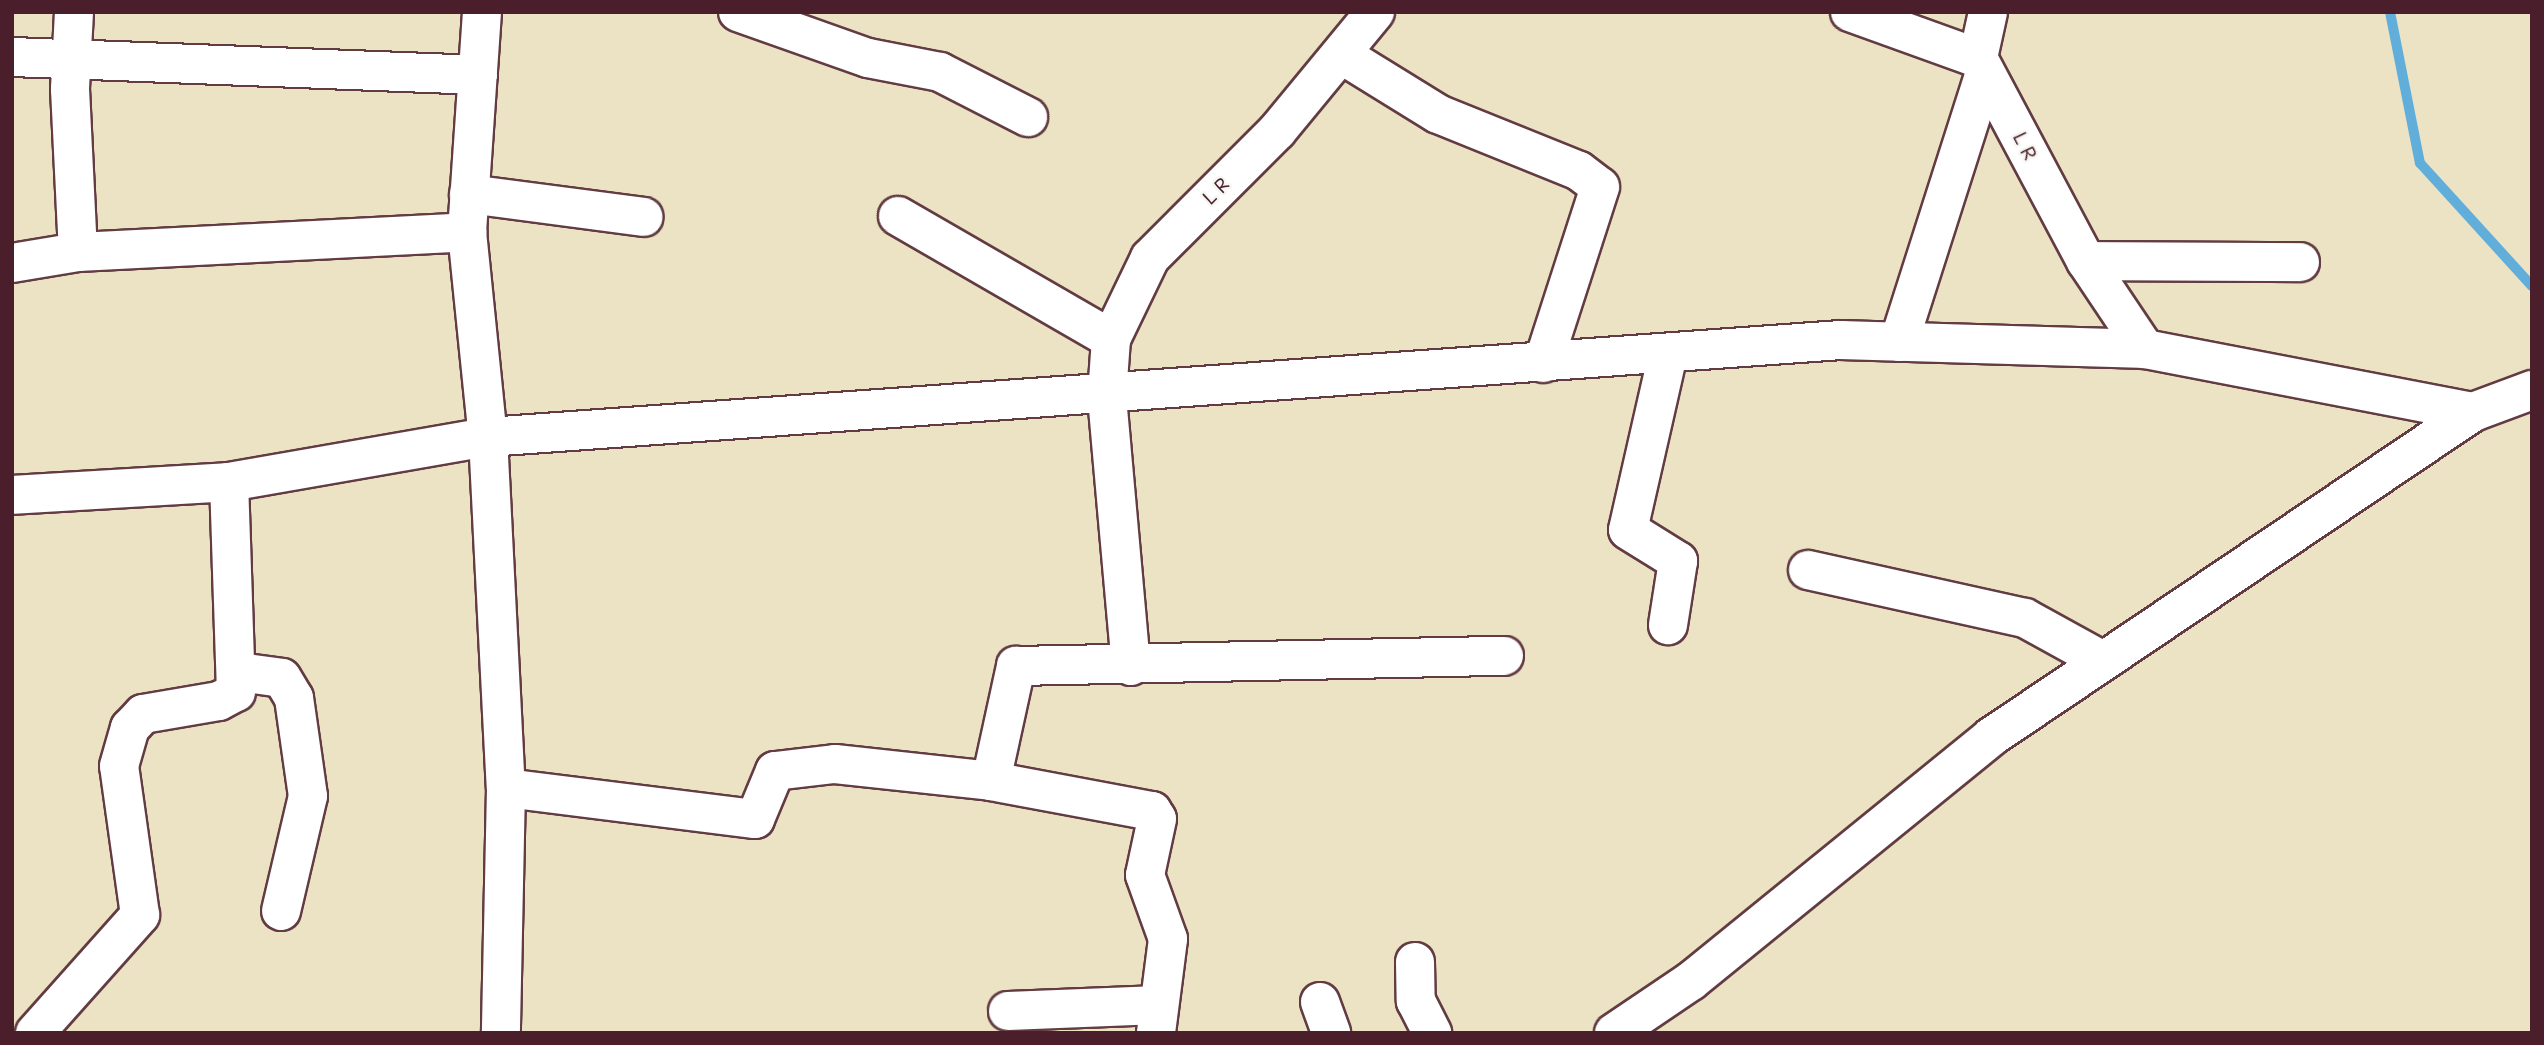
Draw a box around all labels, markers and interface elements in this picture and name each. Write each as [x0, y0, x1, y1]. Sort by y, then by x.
street label: L R [2009, 128, 2041, 164]
street label: L R [1198, 173, 1234, 209]

